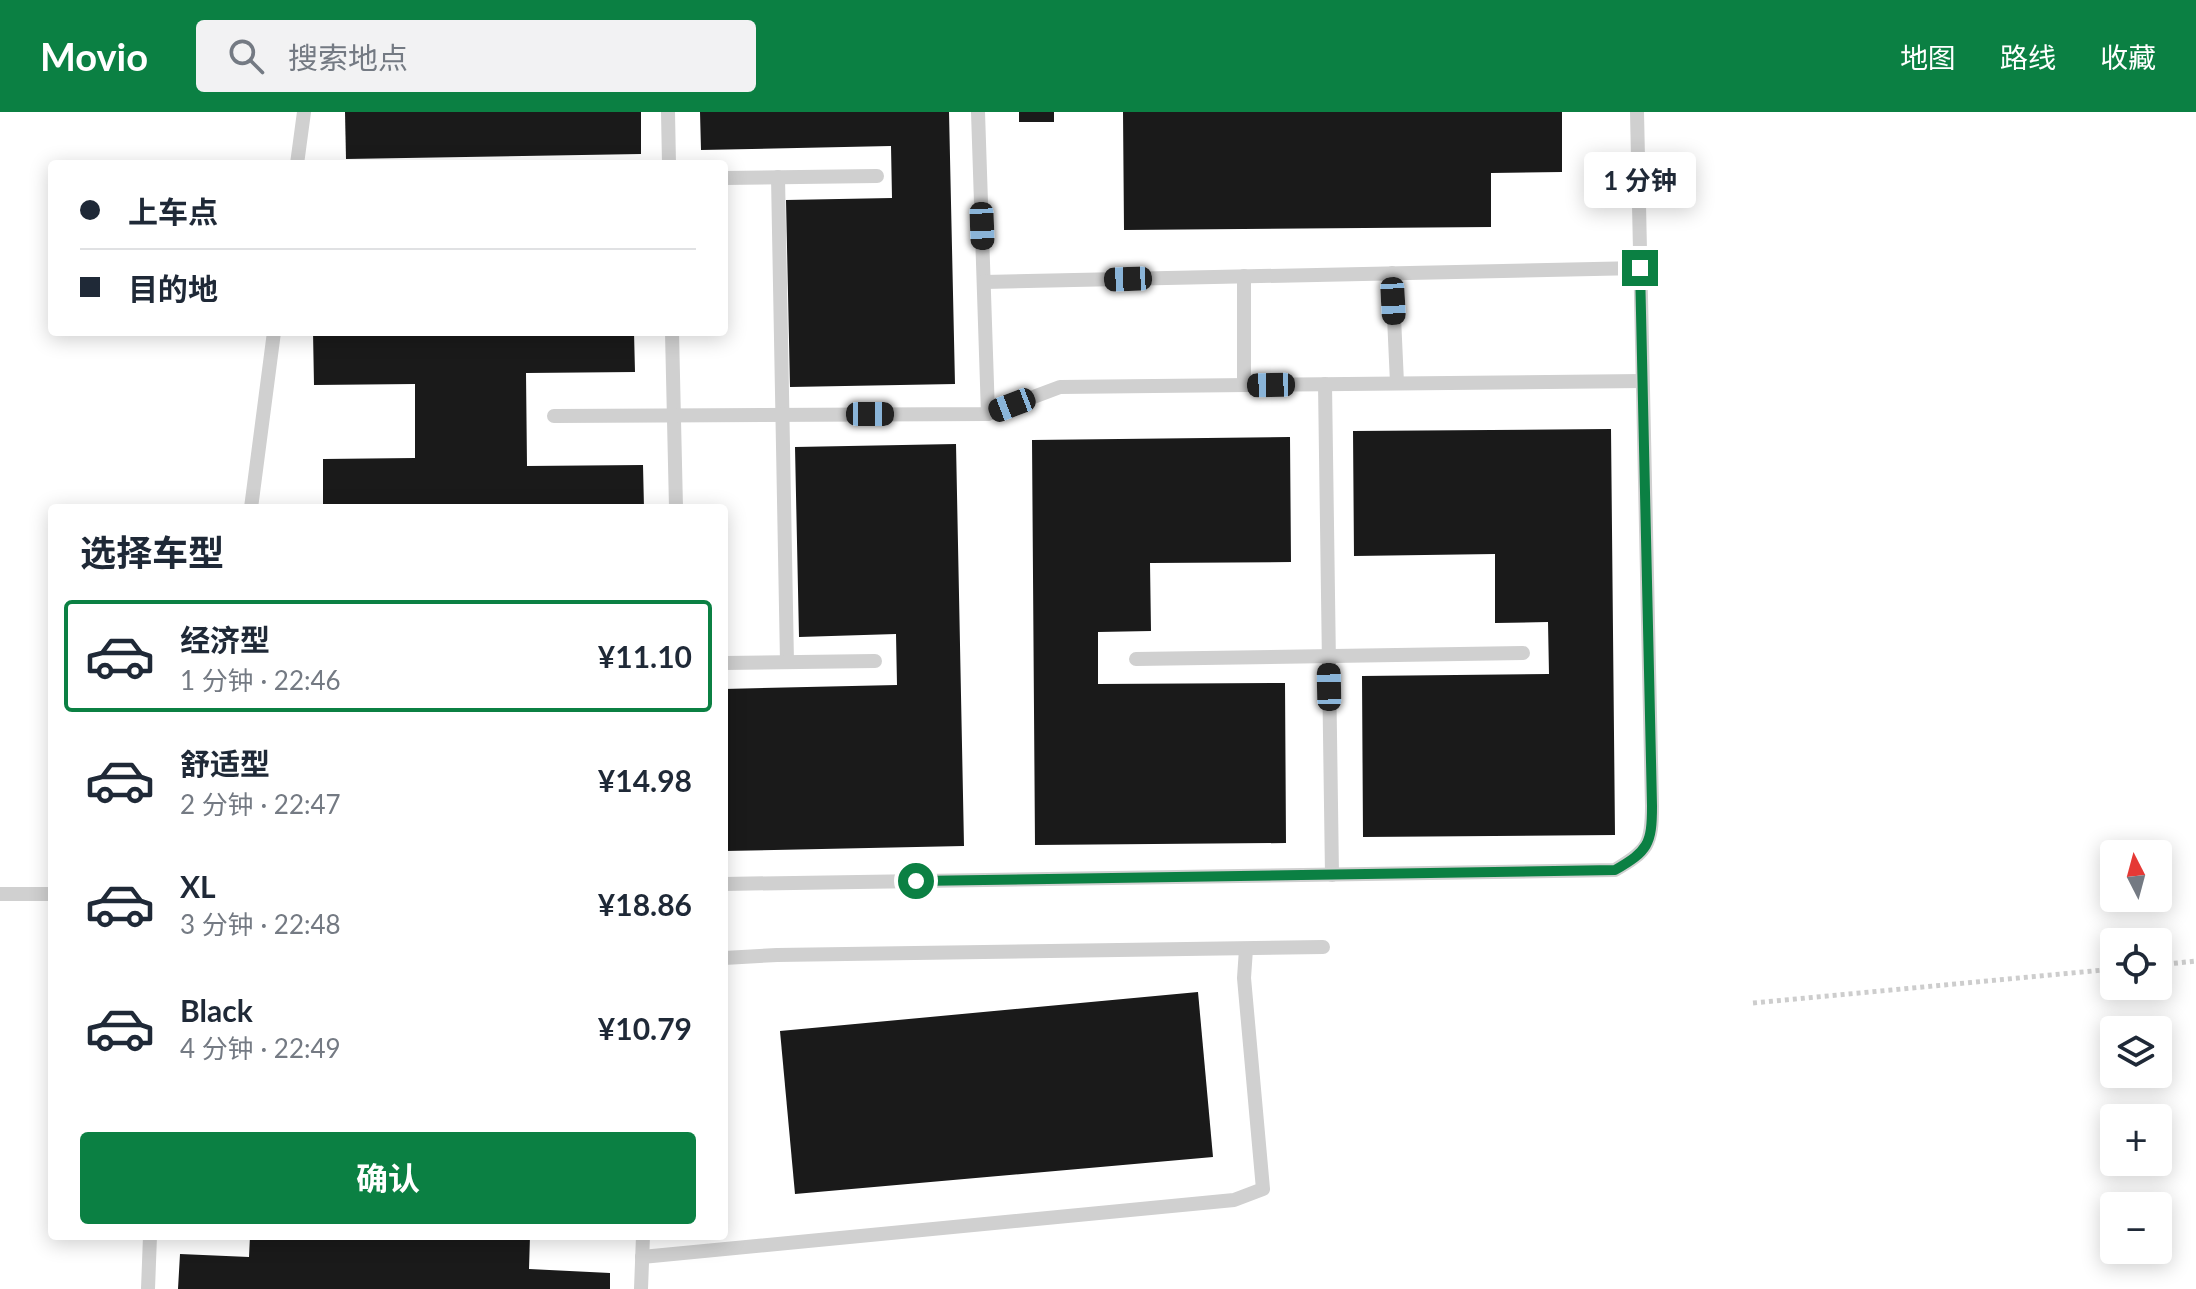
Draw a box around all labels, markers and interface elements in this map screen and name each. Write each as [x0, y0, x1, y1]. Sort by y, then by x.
search box [196, 20, 756, 92]
text: Movio [40, 33, 148, 79]
icon: search [224, 34, 268, 78]
text: 搜索地点 [288, 39, 408, 75]
text: 地图 [1900, 40, 1956, 74]
text: 路线 [2000, 40, 2056, 74]
text: 收藏 [2100, 40, 2156, 74]
callout: 1 分钟 [1584, 152, 1696, 208]
text: 1 分钟 [1603, 164, 1677, 196]
text: 上车点 [128, 193, 218, 229]
car [969, 202, 995, 250]
route end [1622, 250, 1658, 286]
car [1104, 266, 1152, 292]
text: 目的地 [128, 270, 218, 306]
car [1380, 276, 1406, 326]
car [1247, 373, 1295, 397]
car [985, 385, 1039, 425]
car [846, 402, 894, 426]
text: 选择车型 [80, 530, 224, 574]
icon: car [84, 620, 156, 692]
text: 经济型 [180, 621, 270, 657]
text: ¥11.10 [598, 638, 692, 674]
car [1317, 663, 1341, 711]
text: 1 分钟 · 22:46 [180, 664, 341, 696]
icon: car [84, 744, 156, 816]
text: 舒适型 [180, 745, 270, 781]
text: ¥14.98 [598, 762, 692, 798]
text: 2 分钟 · 22:47 [180, 788, 341, 820]
north arrow [2100, 840, 2172, 912]
map controls [2100, 840, 2172, 1264]
route start [898, 863, 934, 899]
icon: car [84, 868, 156, 940]
text: XL [180, 868, 216, 904]
text: ¥18.86 [598, 886, 692, 922]
text: 3 分钟 · 22:48 [180, 908, 341, 940]
button: locate [2100, 928, 2172, 1000]
icon: car [84, 992, 156, 1064]
text: Black [180, 992, 253, 1028]
text: ¥10.79 [598, 1010, 692, 1046]
button: layers [2100, 1016, 2172, 1088]
text: 4 分钟 · 22:49 [180, 1032, 341, 1064]
button: + [2100, 1104, 2172, 1176]
button: 确认 [80, 1132, 696, 1224]
button: − [2100, 1192, 2172, 1264]

